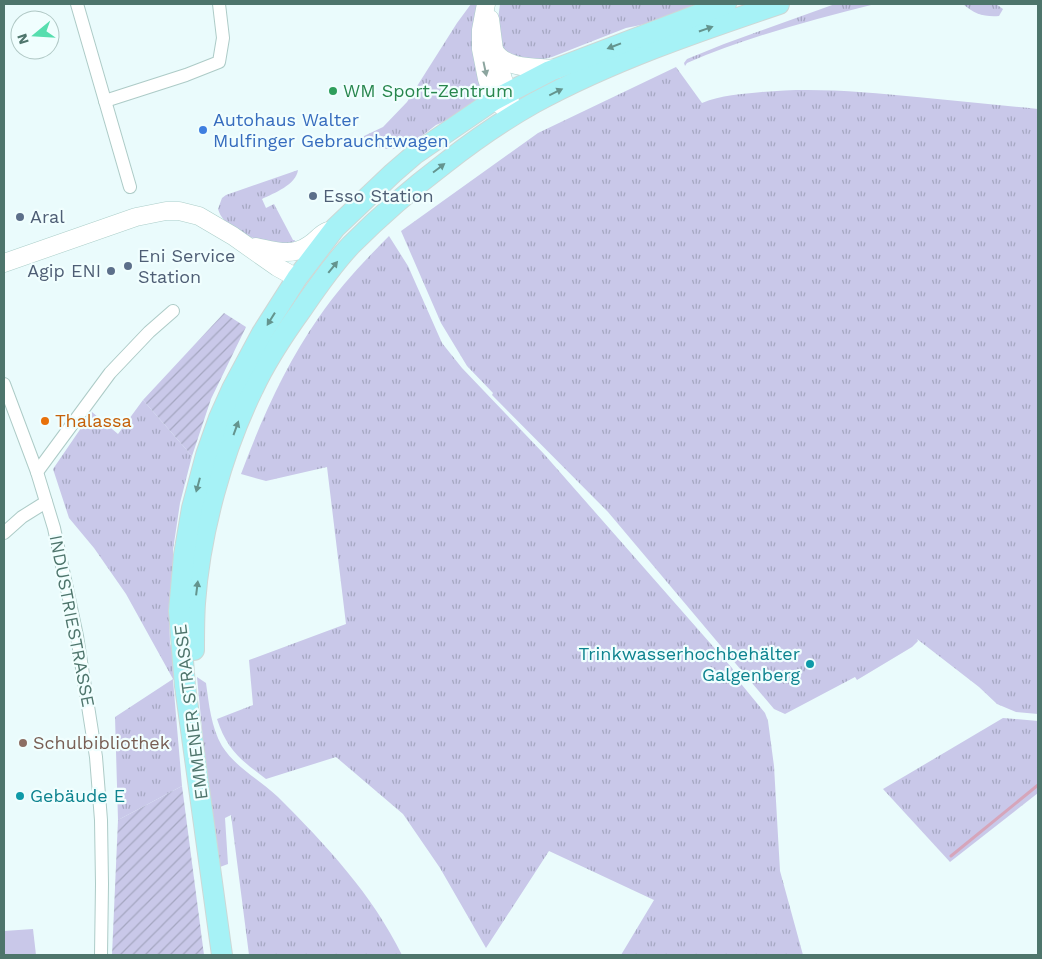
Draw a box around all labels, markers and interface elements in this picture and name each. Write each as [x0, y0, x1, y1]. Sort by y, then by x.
north arrow [10, 10, 60, 60]
one-way arrow [699, 25, 714, 32]
text: N [13, 32, 32, 46]
one-way arrow [606, 42, 621, 50]
one-way arrow [481, 61, 489, 76]
place label: WM Sport-Zentrum [343, 80, 513, 101]
marker: WM Sport-Zentrum [327, 85, 339, 97]
one-way arrow [549, 87, 564, 96]
place label: Autohaus Walter Mulfinger Gebrauchtwagen [213, 109, 449, 151]
marker: Autohaus Walter Mulfinger Gebrauchtwagen [197, 124, 209, 136]
one-way arrow [432, 162, 445, 173]
place label: Esso Station [323, 185, 434, 206]
marker: Esso Station [307, 190, 319, 202]
place label: Aral [30, 206, 65, 227]
marker: Aral [14, 211, 26, 223]
place label: Eni Service Station [138, 245, 235, 287]
place label: Agip ENI [27, 260, 101, 281]
marker: Eni Service Station [122, 260, 134, 272]
one-way arrow [328, 261, 339, 274]
marker: Agip ENI [105, 265, 117, 277]
one-way arrow [267, 312, 276, 326]
place label: Thalassa [55, 410, 132, 431]
marker: Thalassa [39, 415, 51, 427]
one-way arrow [232, 420, 240, 435]
one-way arrow [194, 477, 202, 492]
street label: INDUSTRIESTRASSE [45, 533, 99, 709]
one-way arrow [193, 580, 201, 596]
street label: EMMENER STRASSE [169, 623, 212, 801]
place label: Trinkwasserhochbehälter Galgenberg [579, 643, 800, 685]
marker: Trinkwasserhochbehälter Galgenberg [804, 658, 816, 670]
place label: Schulbibliothek [33, 732, 170, 753]
marker: Schulbibliothek [17, 737, 29, 749]
place label: Gebäude E [30, 785, 125, 806]
marker: Gebäude E [14, 790, 26, 802]

